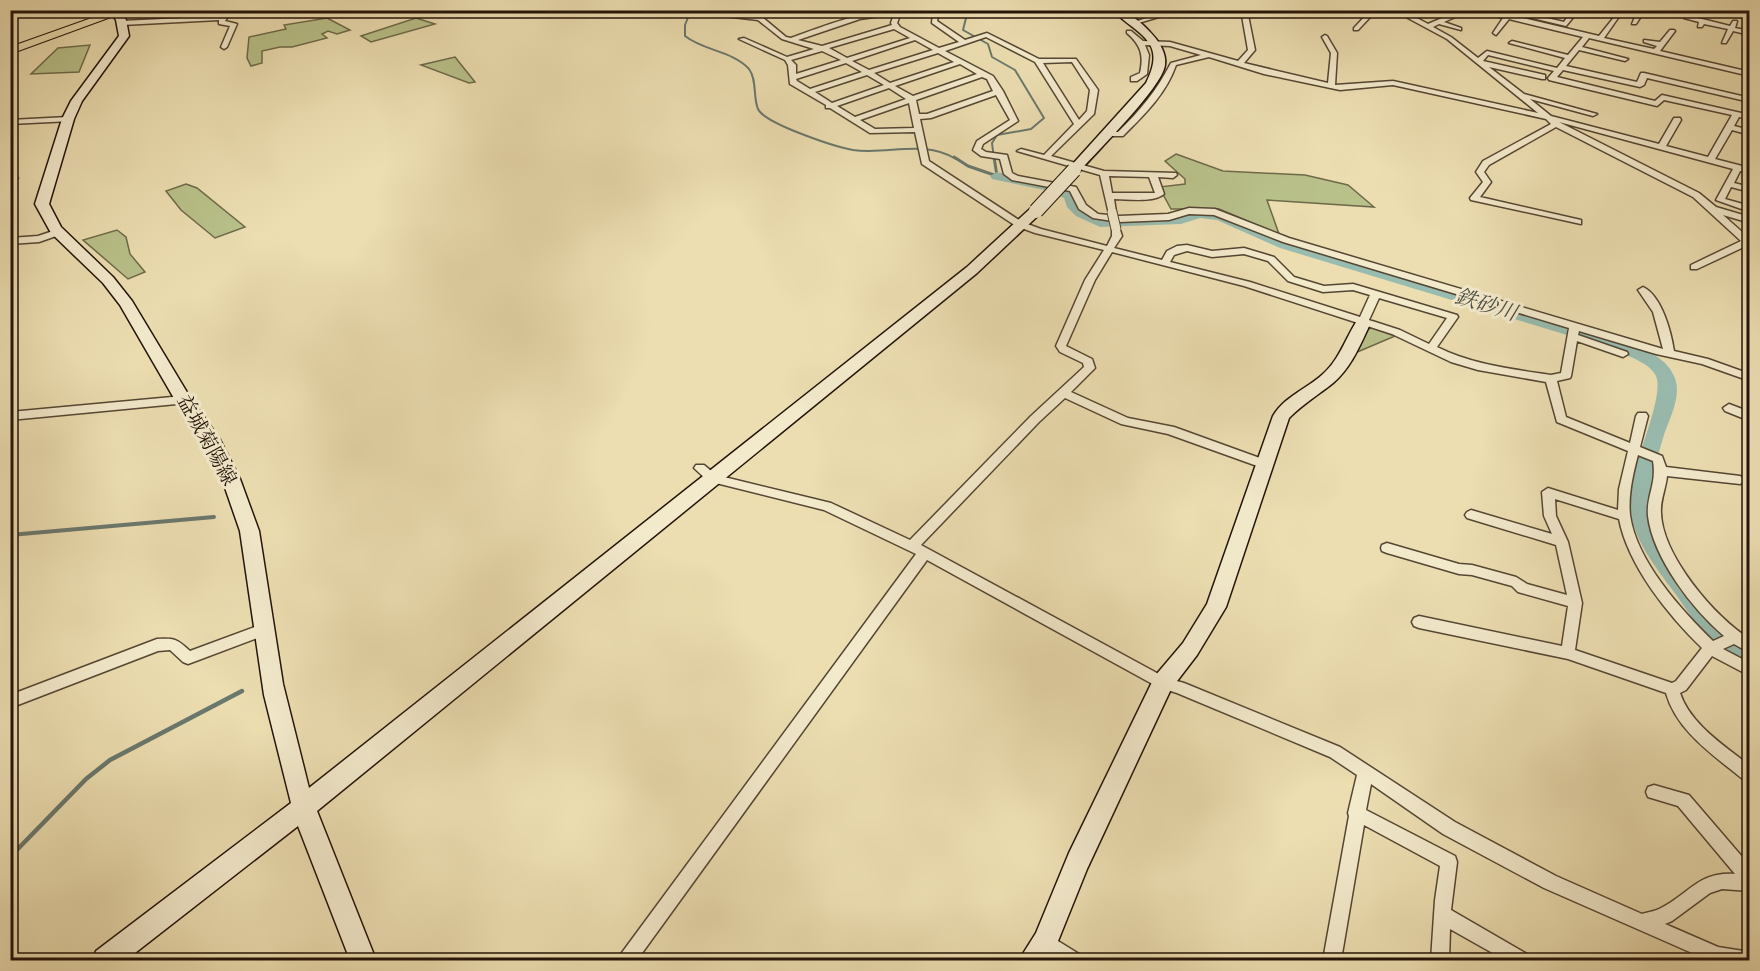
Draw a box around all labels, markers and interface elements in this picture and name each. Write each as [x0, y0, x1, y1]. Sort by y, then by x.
water label: 鉄砂川 [1452, 283, 1522, 328]
street label: 益城菊陽線 [172, 390, 242, 490]

